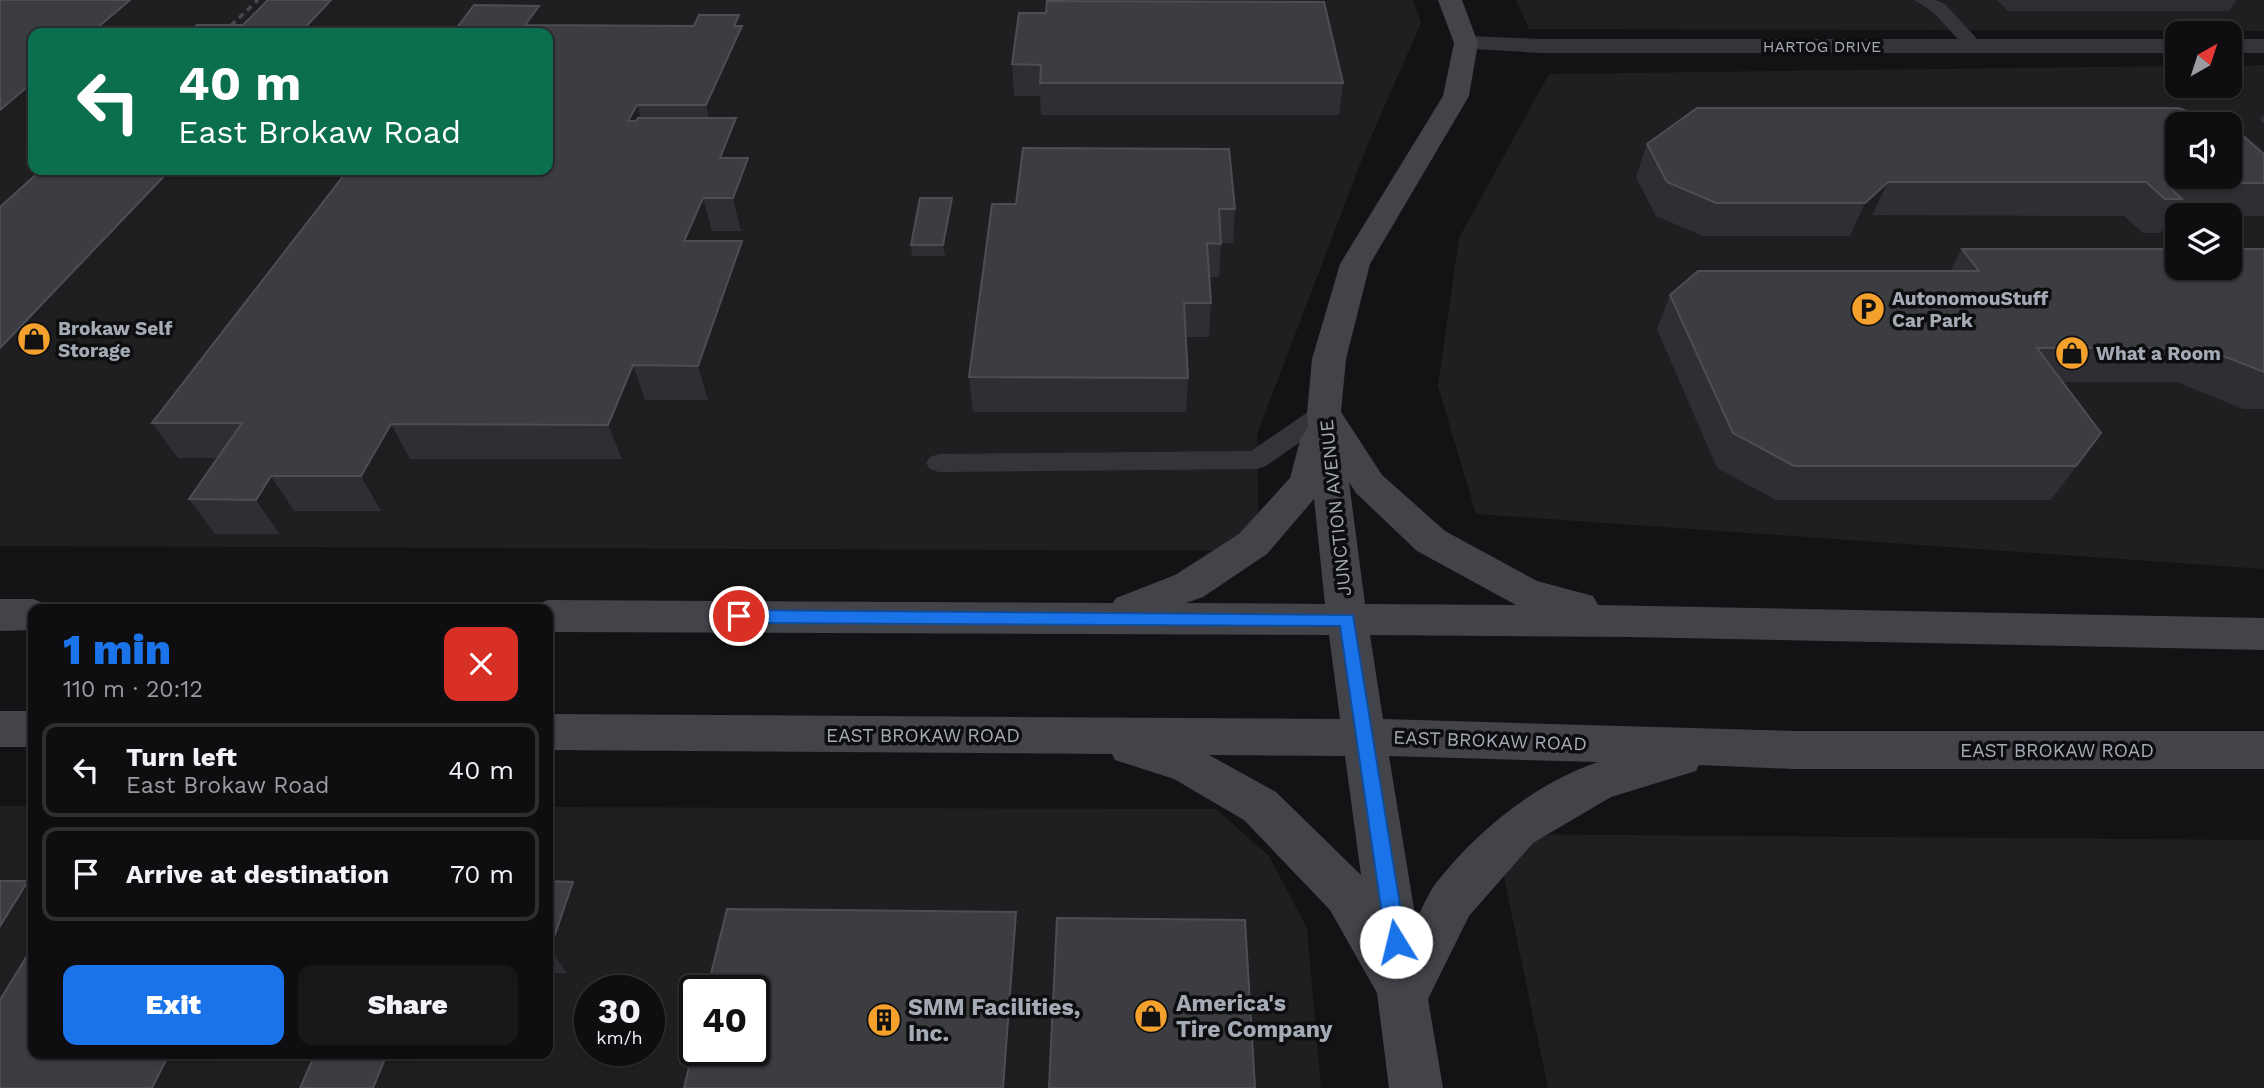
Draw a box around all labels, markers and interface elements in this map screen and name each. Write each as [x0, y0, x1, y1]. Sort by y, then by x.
north arrow [2165, 21, 2242, 98]
map controls [2165, 21, 2242, 280]
street label: HARTOG DRIVE [1763, 37, 1881, 56]
text: 40 m [178, 54, 301, 112]
icon: left [63, 56, 154, 147]
button: sound [2165, 112, 2242, 189]
text: East Brokaw Road [178, 113, 461, 151]
button: layers [2165, 203, 2242, 280]
place label: AutonomouStuff Car Park [1892, 287, 2049, 332]
parking icon: AutonomouStuff Car Park [1849, 290, 1887, 328]
place label: Brokaw Self Storage [58, 317, 172, 362]
shop icon: Brokaw Self Storage [15, 320, 53, 358]
shop icon: What a Room [2053, 334, 2091, 372]
place label: What a Room [2096, 342, 2221, 365]
street label: JUNCTION AVENUE [1315, 418, 1356, 597]
pin [709, 586, 769, 646]
icon: arrive [720, 597, 758, 635]
text: 1 min [63, 625, 171, 674]
button: close [444, 627, 518, 701]
text: 110 m · 20:12 [63, 676, 203, 703]
street label: EAST BROKAW ROAD [826, 724, 1020, 747]
street label: EAST BROKAW ROAD [1393, 726, 1587, 755]
street label: EAST BROKAW ROAD [1960, 739, 2154, 762]
text: Turn left [126, 742, 237, 772]
icon: left [67, 751, 105, 789]
text: 40 m [448, 755, 514, 785]
text: East Brokaw Road [126, 772, 329, 799]
icon: arrive [67, 855, 105, 893]
text: Arrive at destination [126, 859, 389, 889]
text: 70 m [450, 859, 514, 889]
position arrow [1359, 905, 1433, 979]
button: Exit [63, 965, 284, 1045]
button: Share [298, 965, 518, 1045]
speed limit sign: 40 [679, 975, 770, 1066]
text: 30 [598, 990, 641, 1032]
place label: America's Tire Company [1176, 990, 1333, 1043]
place label: SMM Facilities, Inc. [908, 994, 1080, 1047]
shop icon: America's Tire Company [1132, 997, 1170, 1035]
building icon: SMM Facilities, Inc. [865, 1001, 903, 1039]
text: km/h [596, 1027, 643, 1048]

